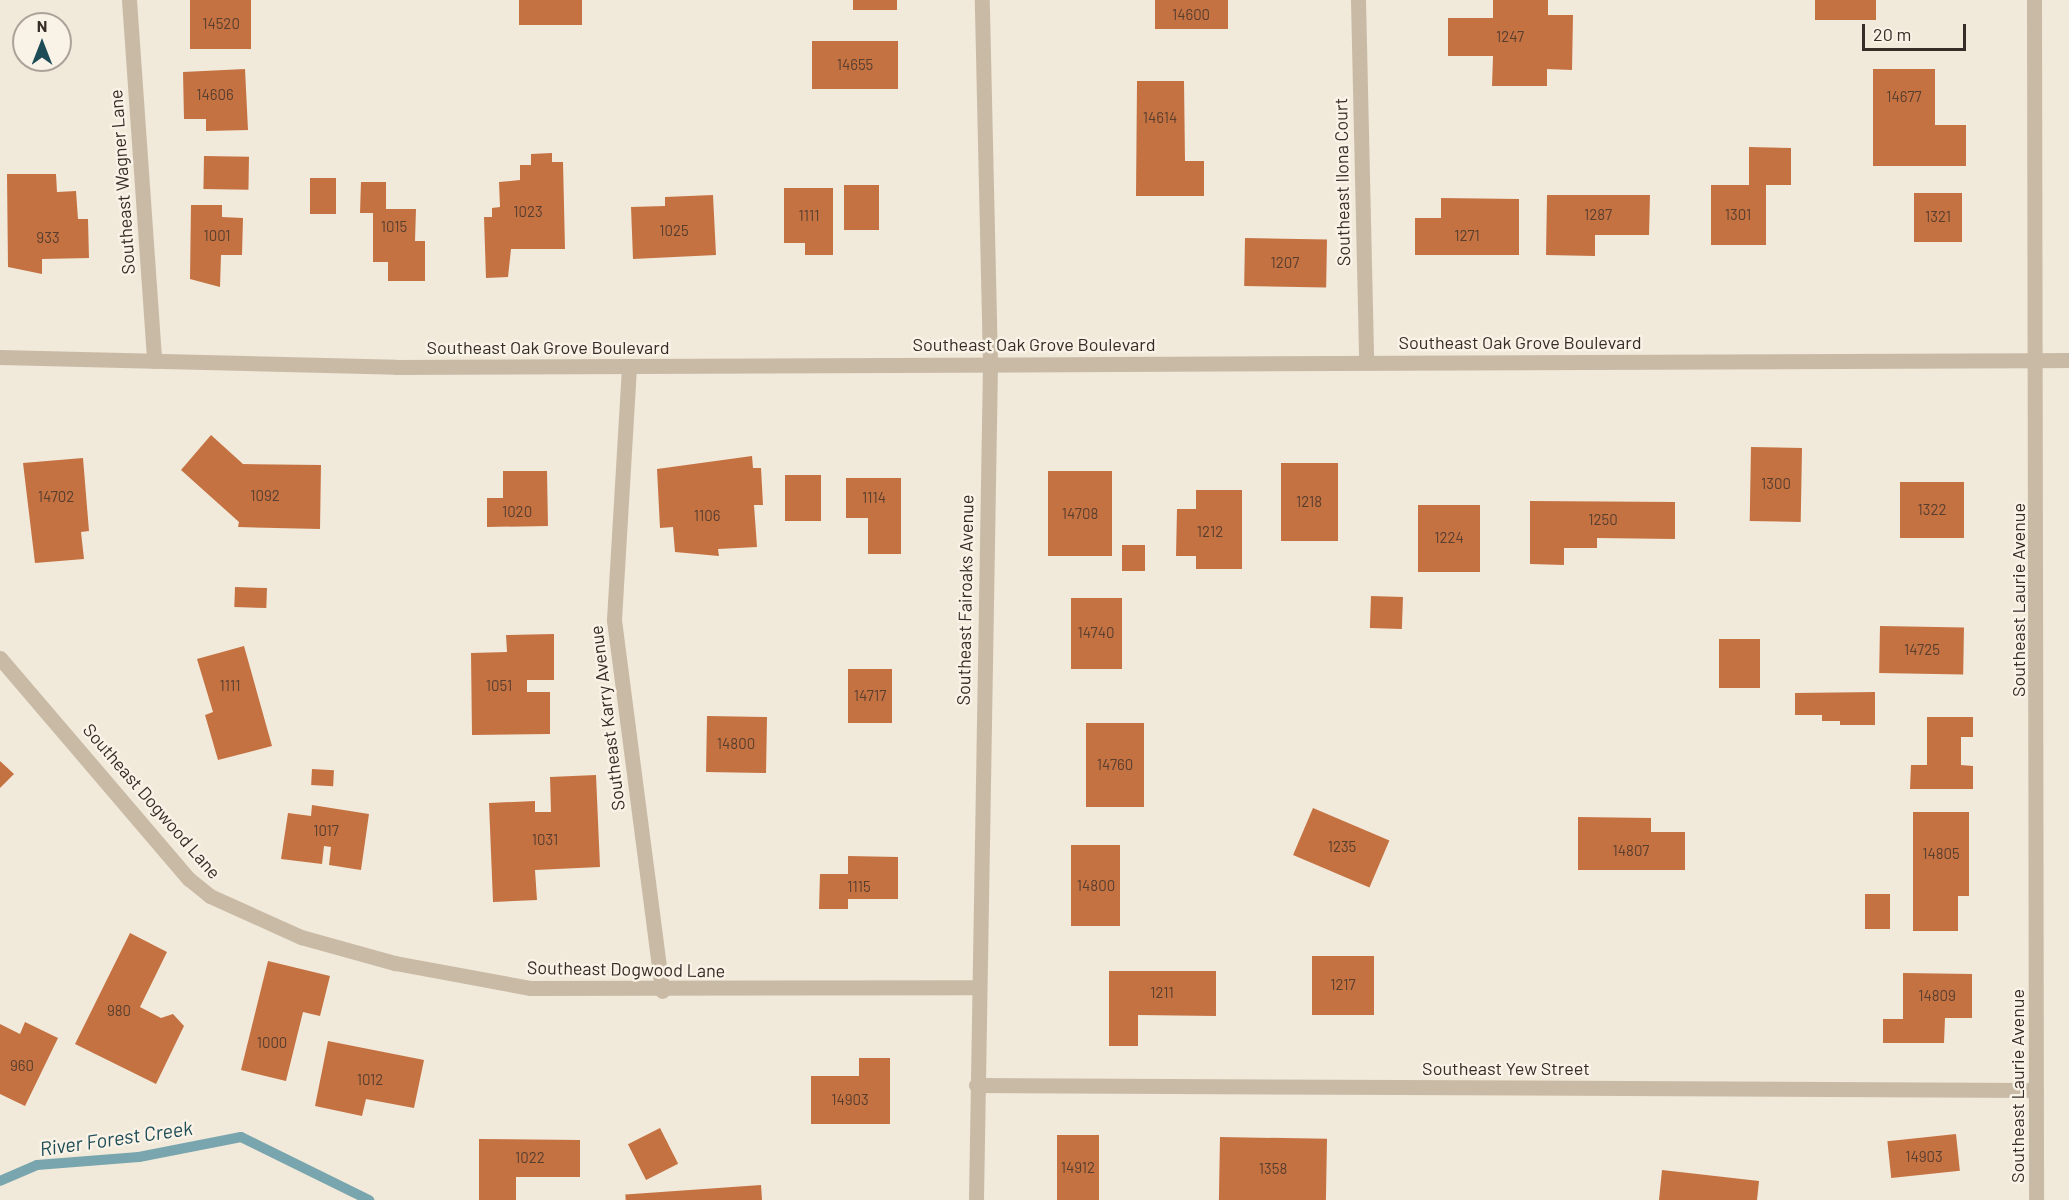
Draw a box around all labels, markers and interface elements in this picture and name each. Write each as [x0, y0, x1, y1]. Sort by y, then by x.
house number: 14600 [1172, 6, 1210, 24]
north arrow [12, 12, 72, 72]
scale bar [1865, 12, 1968, 50]
house number: 14520 [202, 15, 240, 33]
text: N [37, 16, 47, 35]
text: 20 m [1873, 23, 1911, 45]
house number: 1247 [1496, 28, 1524, 46]
house number: 14655 [837, 56, 873, 74]
house number: 14606 [196, 86, 234, 104]
house number: 14677 [1886, 88, 1922, 106]
street label: Southeast Wagner Lane [105, 89, 139, 275]
street label: Southeast Ilona Court [1330, 98, 1354, 266]
house number: 14614 [1143, 109, 1177, 127]
house number: 1023 [513, 203, 543, 221]
house number: 1287 [1584, 206, 1612, 224]
house number: 1301 [1725, 206, 1751, 224]
house number: 1111 [798, 207, 820, 225]
house number: 1321 [1925, 208, 1951, 226]
house number: 1015 [381, 218, 407, 236]
house number: 1025 [659, 222, 689, 240]
house number: 1001 [203, 227, 231, 245]
house number: 1271 [1454, 227, 1480, 245]
house number: 933 [36, 229, 60, 247]
house number: 1207 [1271, 254, 1299, 272]
street label: Southeast Oak Grove Boulevard [1399, 331, 1641, 353]
street label: Southeast Oak Grove Boulevard [913, 333, 1155, 355]
street label: Southeast Oak Grove Boulevard [427, 336, 669, 358]
house number: 1300 [1761, 475, 1791, 493]
house number: 1092 [250, 487, 280, 505]
house number: 14702 [38, 488, 74, 506]
house number: 1114 [862, 489, 886, 507]
house number: 1218 [1296, 493, 1322, 511]
street label: Southeast Fairoaks Avenue [952, 494, 978, 706]
house number: 1322 [1917, 501, 1947, 519]
house number: 1020 [502, 503, 532, 521]
street label: Southeast Laurie Avenue [2007, 503, 2029, 697]
house number: 14708 [1062, 505, 1098, 523]
house number: 1106 [694, 507, 720, 525]
house number: 1250 [1588, 511, 1618, 529]
house number: 1212 [1197, 523, 1223, 541]
house number: 1224 [1434, 529, 1464, 547]
street label: Southeast Karry Avenue [585, 624, 629, 812]
house number: 14740 [1078, 624, 1114, 642]
house number: 14725 [1904, 641, 1940, 659]
house number: 1111 [219, 677, 241, 695]
house number: 1051 [486, 677, 512, 695]
house number: 14717 [854, 687, 886, 705]
street label: Southeast Dogwood Lane [79, 719, 225, 883]
house number: 14800 [717, 735, 755, 753]
house number: 14760 [1097, 756, 1133, 774]
house number: 1017 [313, 822, 339, 840]
house number: 1031 [532, 831, 558, 849]
house number: 1235 [1328, 838, 1356, 856]
house number: 14807 [1613, 842, 1649, 860]
house number: 14805 [1922, 845, 1960, 863]
house number: 14800 [1077, 877, 1115, 895]
house number: 1115 [847, 878, 871, 896]
street label: Southeast Dogwood Lane [527, 956, 725, 982]
house number: 1217 [1330, 976, 1356, 994]
house number: 1211 [1150, 984, 1174, 1002]
house number: 14809 [1918, 987, 1956, 1005]
street label: Southeast Laurie Avenue [2006, 989, 2028, 1183]
house number: 980 [107, 1002, 131, 1020]
house number: 1000 [257, 1034, 287, 1052]
house number: 960 [10, 1057, 34, 1075]
street label: Southeast Yew Street [1422, 1057, 1590, 1079]
house number: 1012 [357, 1071, 383, 1089]
house number: 14903 [831, 1091, 869, 1109]
water label: River Forest Creek [38, 1115, 194, 1161]
house number: 14903 [1905, 1148, 1943, 1166]
house number: 1022 [515, 1149, 545, 1167]
house number: 14912 [1061, 1159, 1095, 1177]
house number: 1358 [1259, 1160, 1287, 1178]

